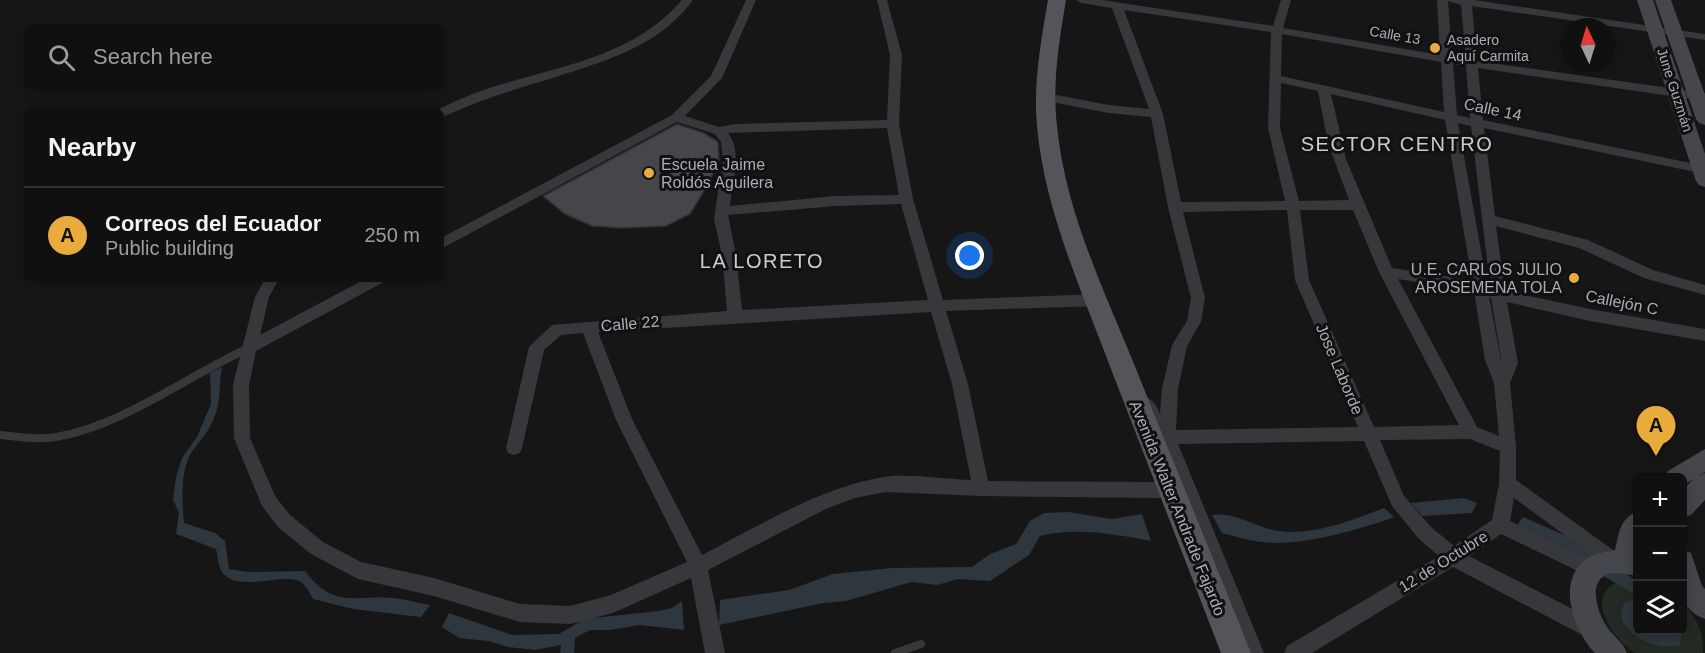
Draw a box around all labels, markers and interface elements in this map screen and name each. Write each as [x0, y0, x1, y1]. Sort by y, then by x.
north arrow [1561, 18, 1615, 72]
street label: Calle 13 [1368, 23, 1422, 47]
search box [24, 24, 444, 90]
place label: Asadero Aquí Carmita [1447, 32, 1529, 64]
icon: search [45, 41, 78, 74]
marker: Asadero Aquí Carmita [1428, 41, 1442, 55]
text: Search here [93, 44, 213, 69]
street label: June Guzmán [1654, 46, 1696, 134]
street label: Calle 14 [1462, 95, 1523, 124]
text: Nearby [48, 132, 136, 162]
district label: SECTOR CENTRO [1301, 133, 1493, 155]
place label: Escuela Jaime Roldós Aguilera [661, 156, 773, 191]
marker: Escuela Jaime Roldós Aguilera [642, 166, 656, 180]
text: Correos del Ecuador [105, 211, 321, 236]
text: A [60, 224, 75, 246]
text: 250 m [364, 224, 420, 246]
text: Public building [105, 237, 234, 259]
your location [955, 241, 984, 270]
district label: LA LORETO [700, 250, 824, 272]
place label: U.E. CARLOS JULIO AROSEMENA TOLA [1411, 261, 1562, 296]
marker: U.E. CARLOS JULIO AROSEMENA TOLA [1567, 271, 1581, 285]
street label: Callejón C [1584, 287, 1660, 318]
street label: Calle 22 [600, 312, 660, 335]
street label: Jose Laborde [1313, 321, 1366, 417]
street label: Avenida Walter Andrade Fajardo [1127, 398, 1229, 618]
pin: A [1636, 406, 1676, 456]
map controls [1633, 473, 1687, 635]
button: + [1633, 473, 1687, 527]
street label: 12 de Octubre [1396, 527, 1491, 596]
button: − [1633, 527, 1687, 581]
button: layers [1633, 581, 1687, 635]

